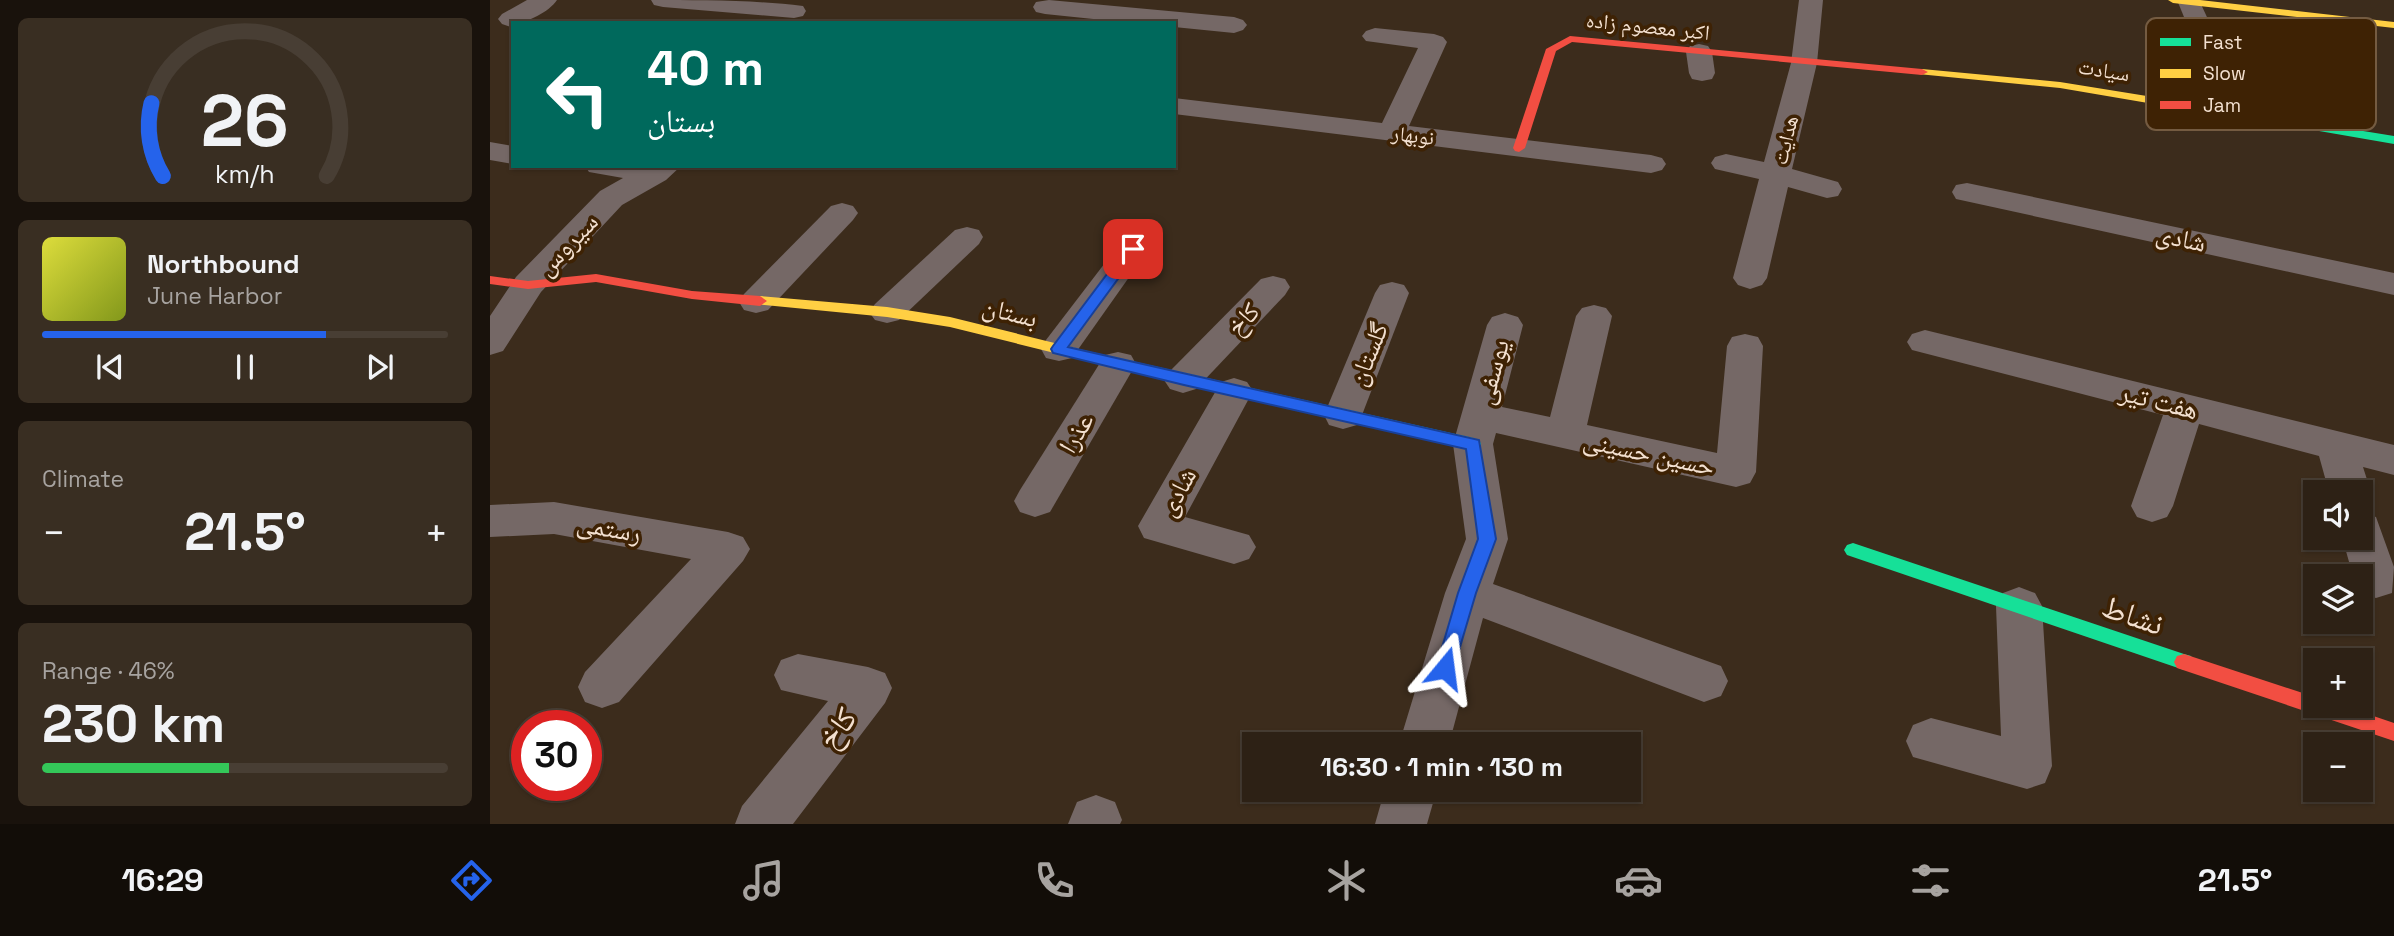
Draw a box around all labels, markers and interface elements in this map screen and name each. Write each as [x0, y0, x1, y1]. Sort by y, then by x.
street label: اکبر معصوم زاده [1585, 6, 1711, 47]
legend [2146, 18, 2376, 130]
text: Fast [2203, 30, 2243, 55]
text: 40 m [647, 37, 764, 99]
icon: left [532, 49, 623, 140]
street label: سیادت [2076, 53, 2132, 87]
text: Slow [2203, 61, 2246, 86]
text: 26 [201, 74, 289, 167]
text: Jam [2203, 93, 2241, 118]
text: بستان [647, 101, 715, 141]
street label: هدایت [1766, 112, 1804, 168]
street label: نوبهار [1389, 119, 1436, 151]
text: km/h [215, 158, 275, 190]
street label: سیروس [529, 205, 605, 283]
street label: شادی [2153, 216, 2209, 260]
pin [1103, 219, 1163, 279]
icon: arrive [1114, 230, 1152, 268]
text: Northbound [147, 247, 300, 281]
text: June Harbor [147, 281, 282, 311]
street label: بستان [979, 289, 1041, 335]
street label: کاخ [1219, 295, 1267, 343]
street label: گلستان [1340, 317, 1396, 391]
street label: یوسفی [1467, 336, 1517, 408]
icon: previous [91, 348, 129, 386]
icon: pause [226, 348, 264, 386]
icon: next [361, 348, 399, 386]
street label: هفت تیر [2115, 375, 2202, 427]
street label: عذرا [1051, 406, 1101, 460]
street label: حسین حسینی [1580, 422, 1718, 484]
street label: شادی [1150, 462, 1204, 522]
text: Climate [42, 464, 124, 494]
map controls [2303, 480, 2373, 802]
button: sound [2303, 480, 2373, 550]
text: 21.5° [184, 499, 306, 565]
street label: رستمی [574, 506, 644, 550]
text: − [42, 509, 66, 557]
text: + [424, 509, 448, 557]
button: layers [2303, 564, 2373, 634]
street label: نشاط [2097, 586, 2169, 644]
position arrow [1408, 631, 1482, 705]
button: + [2303, 648, 2373, 718]
text: Range · 46% [42, 656, 175, 686]
text: 230 km [42, 691, 225, 757]
street label: کاخ [808, 699, 866, 757]
speed limit sign: 30 [511, 710, 602, 801]
button: − [2303, 732, 2373, 802]
text: 16:30 · 1 min · 130 m [1320, 750, 1563, 784]
icon: directions [447, 856, 496, 905]
icon: music [739, 856, 788, 905]
icon: phone [1030, 856, 1079, 905]
icon: climate [1322, 856, 1371, 905]
icon: car [1614, 856, 1663, 905]
icon: filters [1906, 856, 1955, 905]
text: 16:29 [121, 860, 204, 900]
text: 21.5° [2198, 860, 2272, 900]

